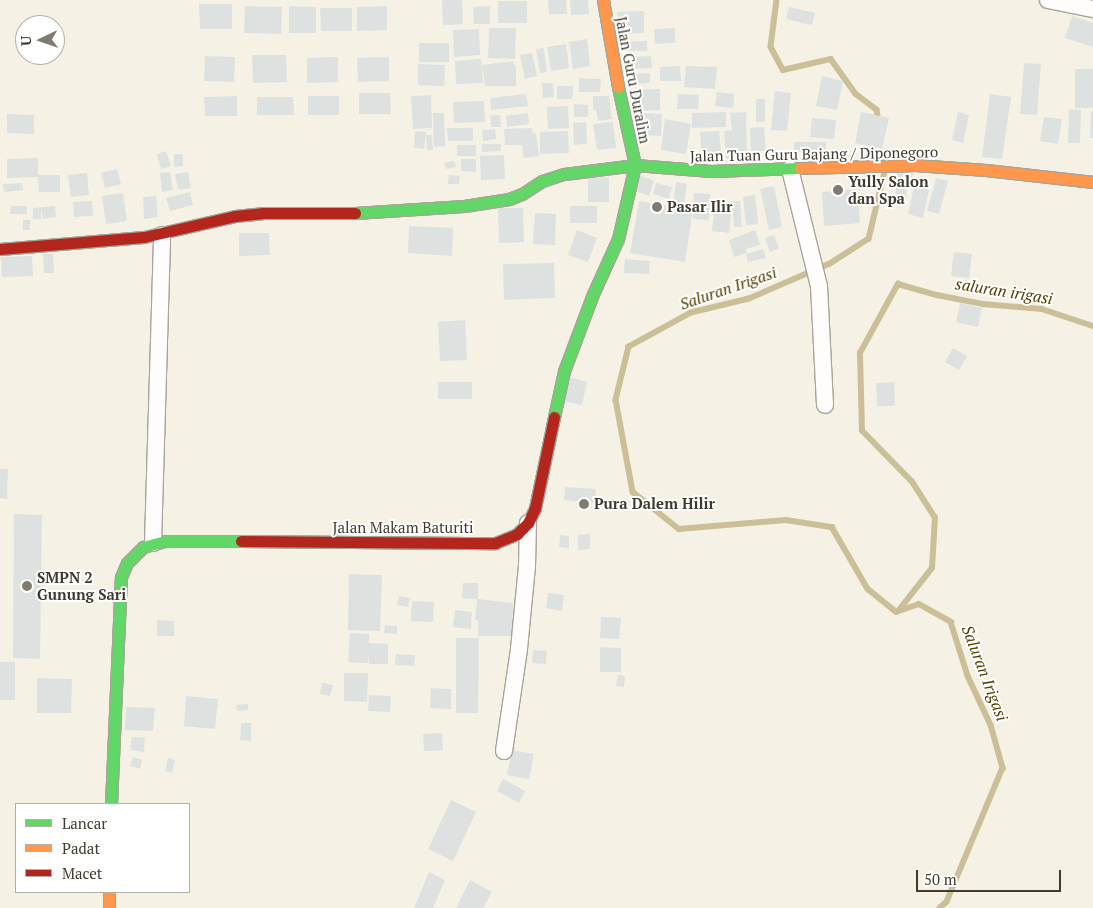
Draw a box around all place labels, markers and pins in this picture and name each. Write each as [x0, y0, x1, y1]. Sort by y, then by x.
place label: Yully Salon dan Spa [848, 172, 929, 207]
marker: Yully Salon dan Spa [832, 184, 844, 196]
place label: Pasar Ilir [667, 198, 733, 216]
marker: Pasar Ilir [651, 201, 663, 213]
place label: Pura Dalem Hilir [594, 495, 715, 513]
marker: Pura Dalem Hilir [578, 498, 590, 510]
place label: SMPN 2 Gunung Sari [37, 568, 126, 603]
marker: SMPN 2 Gunung Sari [21, 580, 33, 592]

